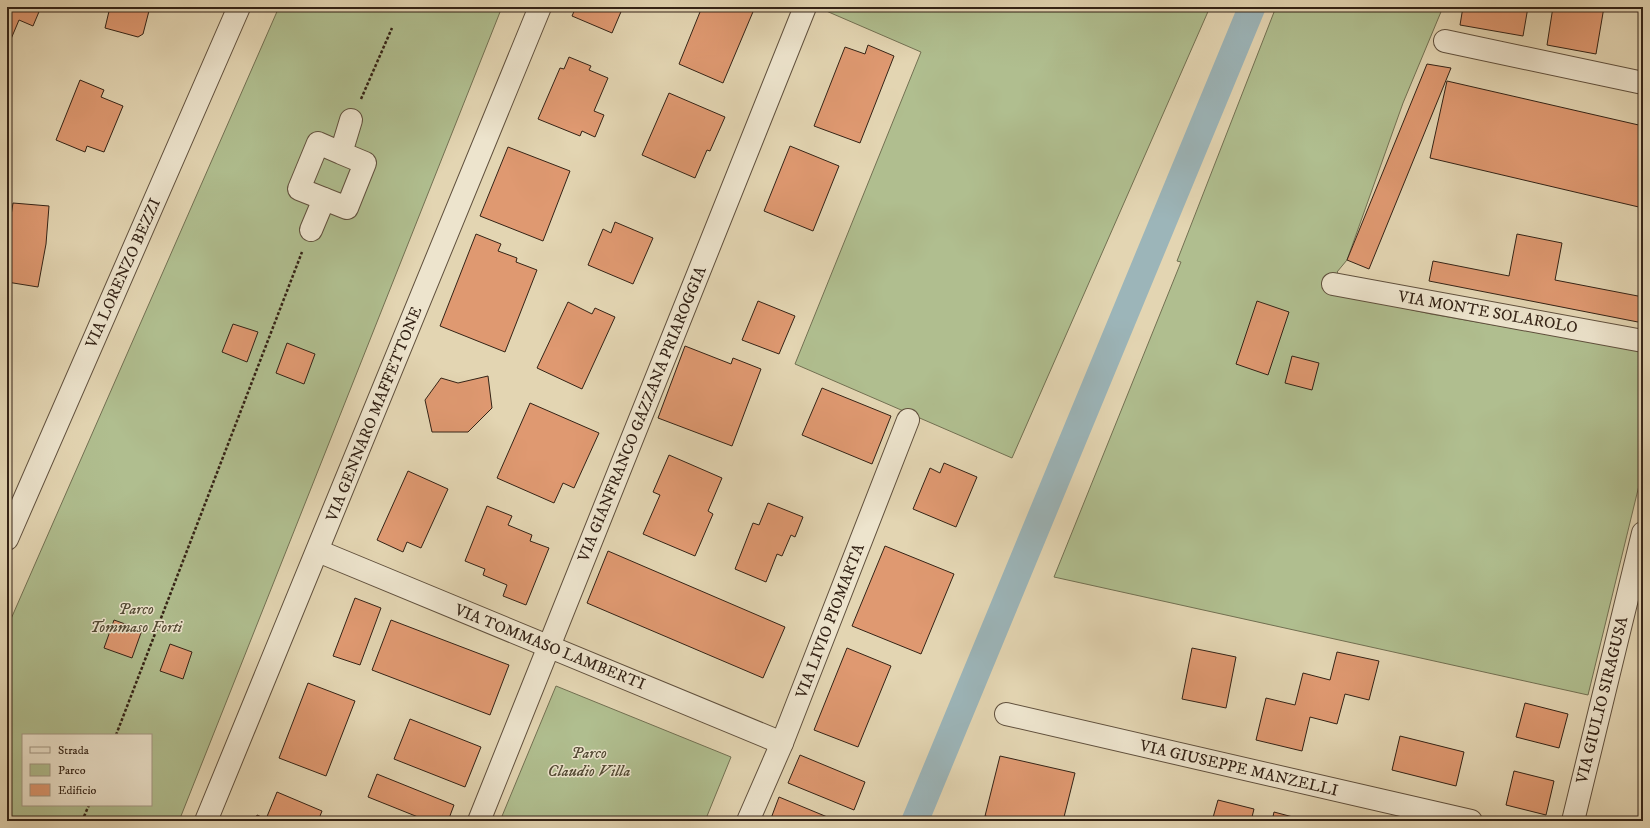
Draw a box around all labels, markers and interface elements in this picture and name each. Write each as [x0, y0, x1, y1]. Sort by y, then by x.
street label: VIA LORENZO BEZZI [81, 195, 165, 352]
street label: VIA GIANFRANCO GAZZANA PRIAROGGIA [573, 263, 711, 566]
street label: VIA MONTE SOLAROLO [1396, 286, 1579, 338]
street label: VIA GENNARO MAFFETTONE [321, 304, 426, 525]
street label: VIA LIVIO PIOMARTA [791, 540, 869, 702]
park label: Parco Tommaso Forti [90, 599, 183, 637]
street label: VIA TOMMASO LAMBERTI [451, 599, 649, 695]
street label: VIA GIULIO SIRAGUSA [1571, 614, 1633, 786]
legend [22, 734, 152, 806]
street label: VIA GIUSEPPE MANZELLI [1137, 735, 1340, 801]
text: Strada [58, 743, 90, 758]
park label: Parco Claudio Villa [548, 743, 631, 781]
text: Parco [58, 763, 86, 778]
text: Edificio [58, 783, 97, 798]

